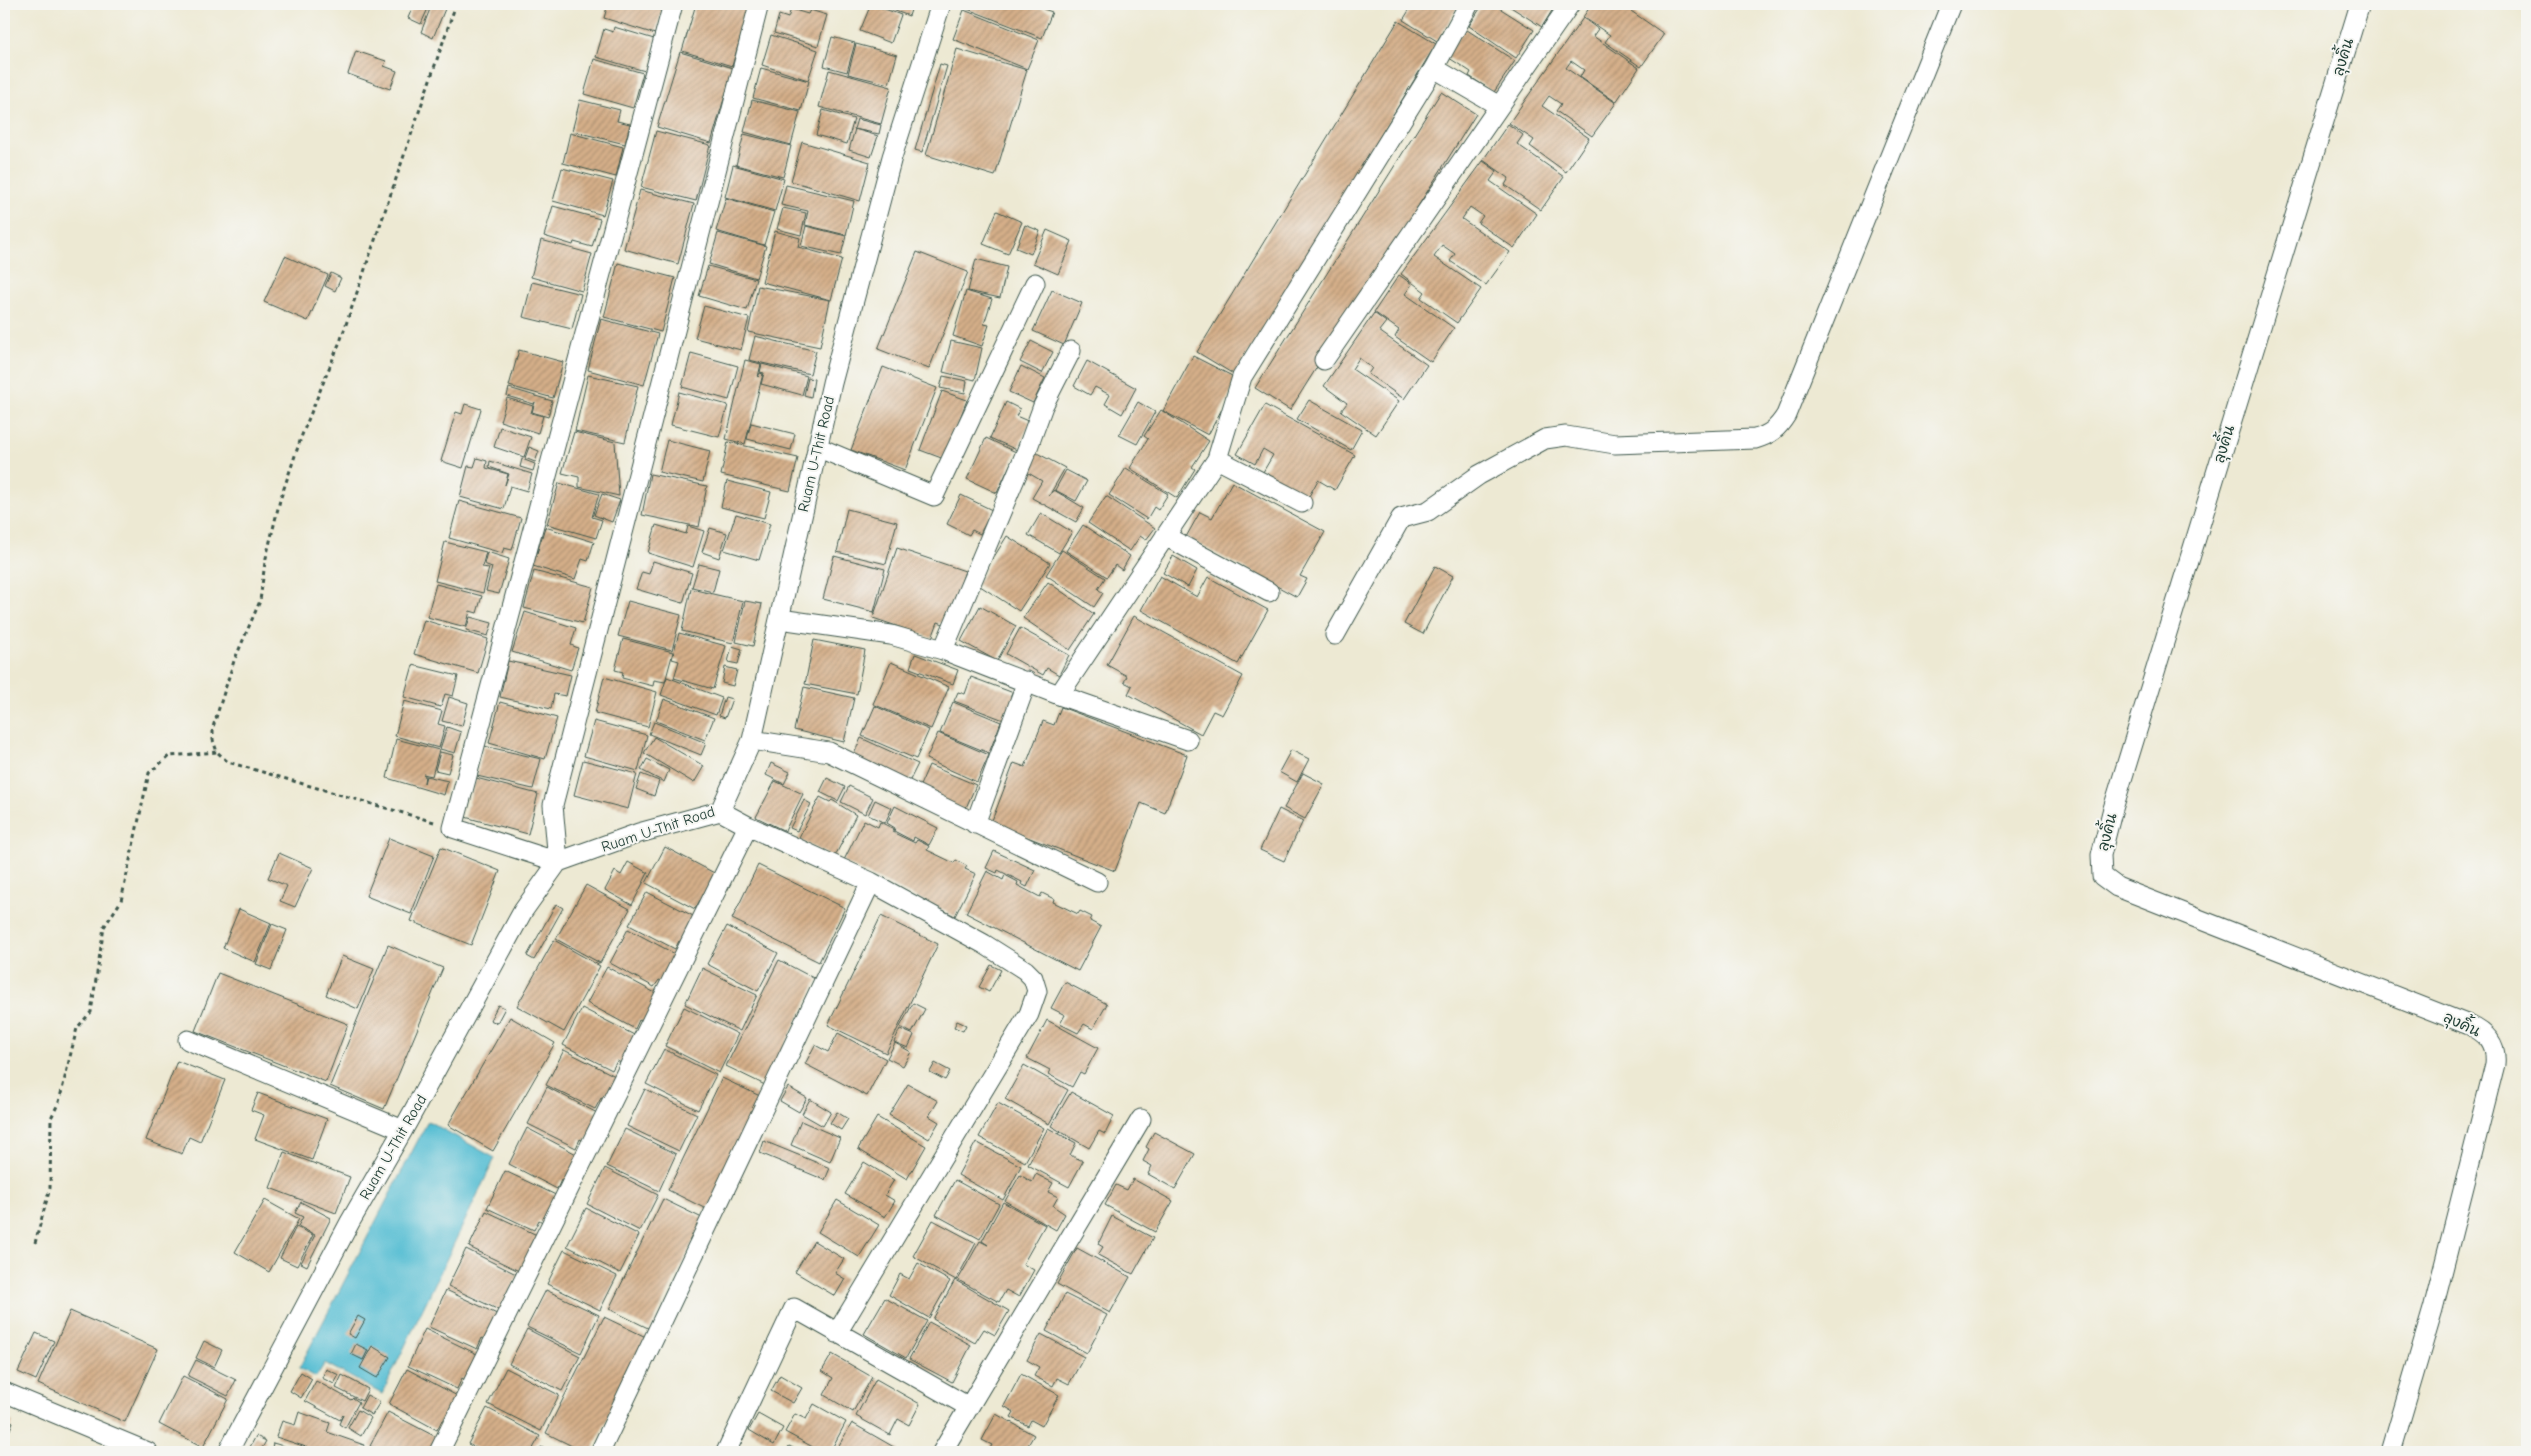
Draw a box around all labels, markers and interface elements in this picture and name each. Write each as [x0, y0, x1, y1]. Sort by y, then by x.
street label: ลุงคิ้น [2325, 34, 2359, 79]
street label: Ruam U-Thit Road [794, 394, 838, 514]
street label: ลุงคิ้น [2206, 421, 2240, 466]
street label: Ruam U-Thit Road [599, 802, 717, 856]
street label: ลุงคิ้น [2089, 810, 2122, 853]
street label: ลุงคิ้น [2440, 1004, 2485, 1042]
street label: Ruam U-Thit Road [356, 1091, 430, 1203]

